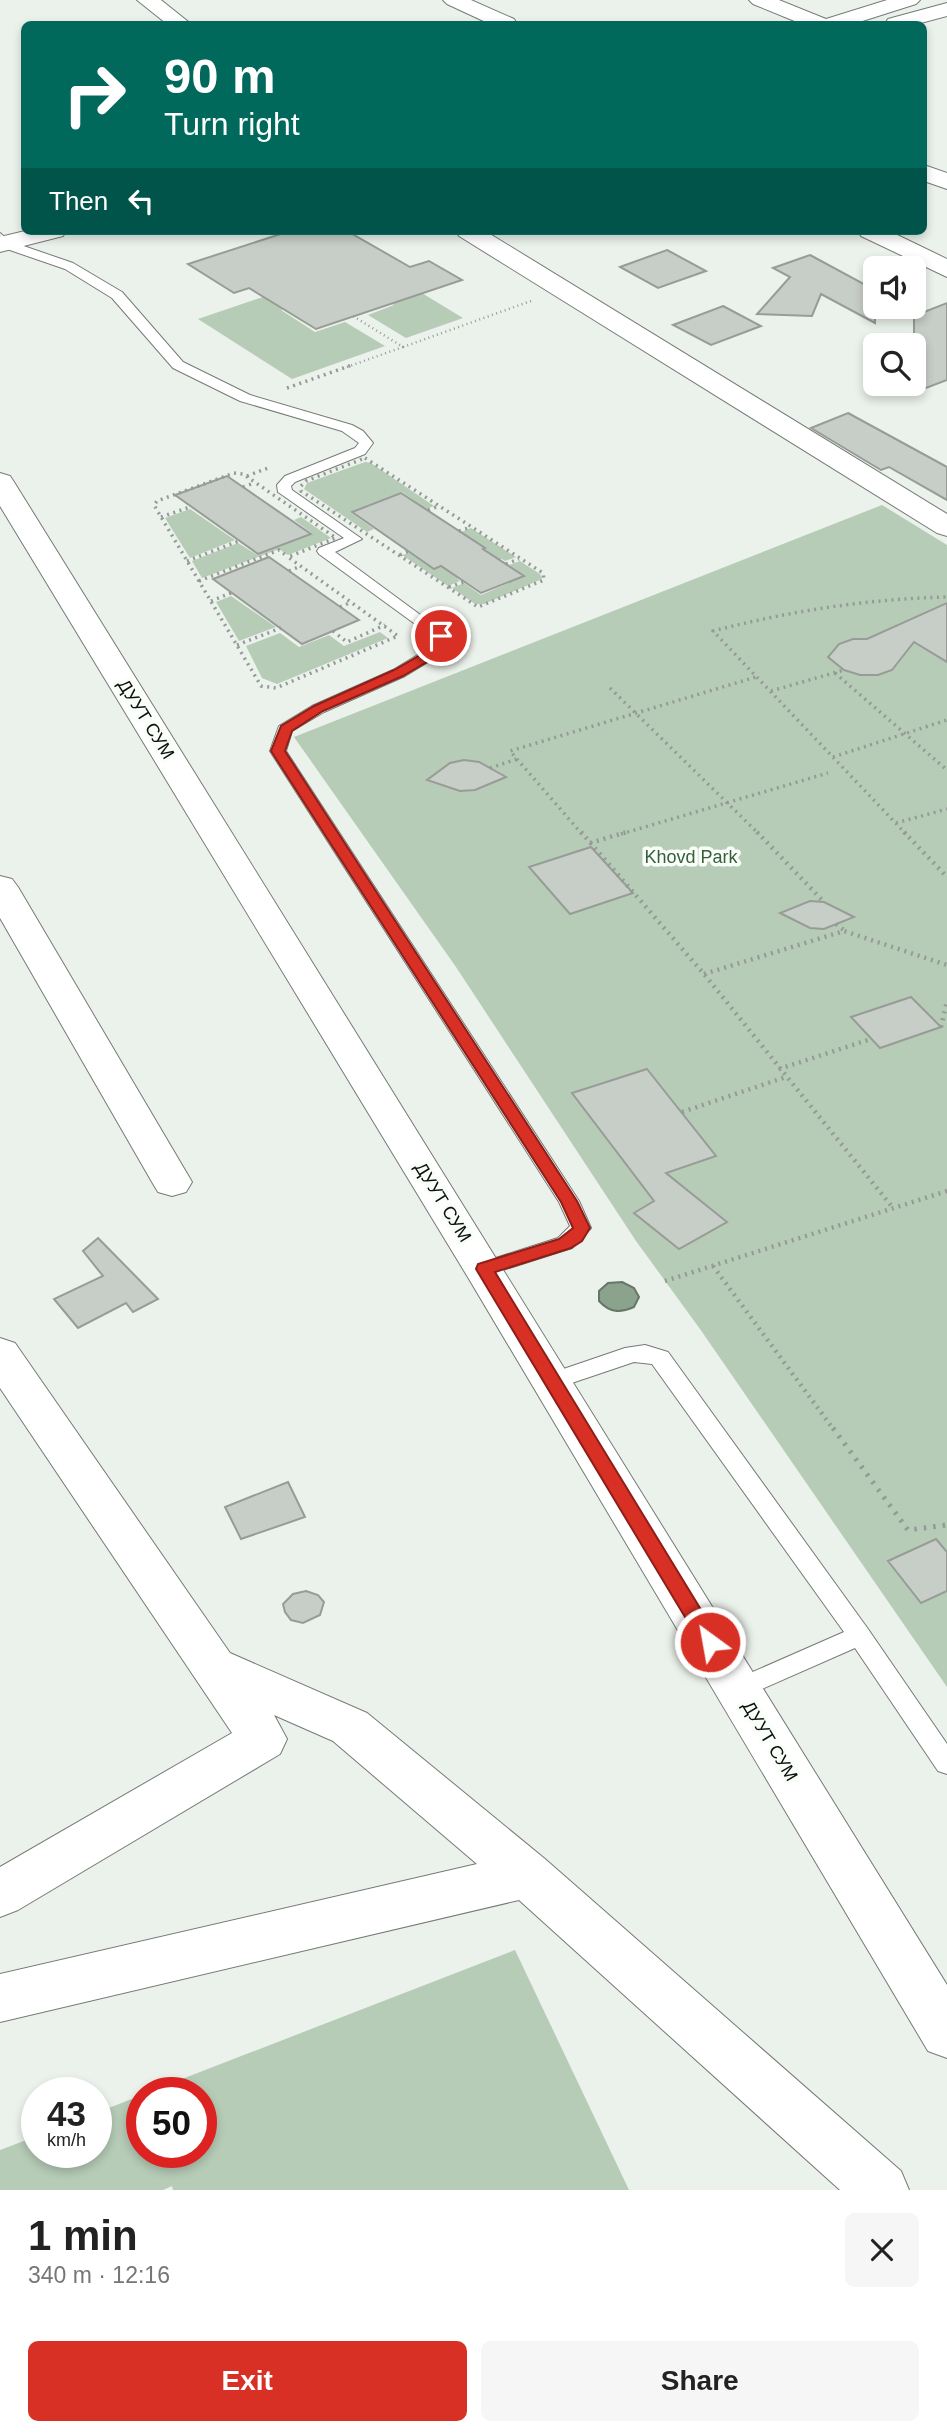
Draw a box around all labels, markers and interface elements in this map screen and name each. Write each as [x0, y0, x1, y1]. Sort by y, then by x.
icon: right [49, 49, 140, 140]
text: 90 m [164, 49, 276, 103]
text: Turn right [164, 106, 300, 142]
icon: left [122, 182, 160, 220]
text: Then [49, 186, 108, 216]
map controls [863, 256, 926, 396]
button: sound [863, 256, 926, 319]
button: search [863, 333, 926, 396]
pin [411, 606, 471, 666]
icon: arrive [422, 617, 460, 655]
street label: ДУУТ СУМ [114, 675, 178, 763]
park label: Khovd Park [644, 847, 739, 867]
street label: ДУУТ СУМ [411, 1158, 475, 1246]
position arrow [673, 1605, 747, 1679]
street label: ДУУТ СУМ [738, 1697, 802, 1785]
speed limit sign: 50 [126, 2077, 217, 2168]
text: 43 [47, 2094, 86, 2133]
text: km/h [47, 2130, 86, 2150]
text: 1 min [28, 2212, 138, 2259]
button: close [845, 2213, 919, 2287]
text: 340 m · 12:16 [28, 2262, 170, 2288]
button: Exit [28, 2341, 467, 2421]
button: Share [481, 2341, 919, 2421]

